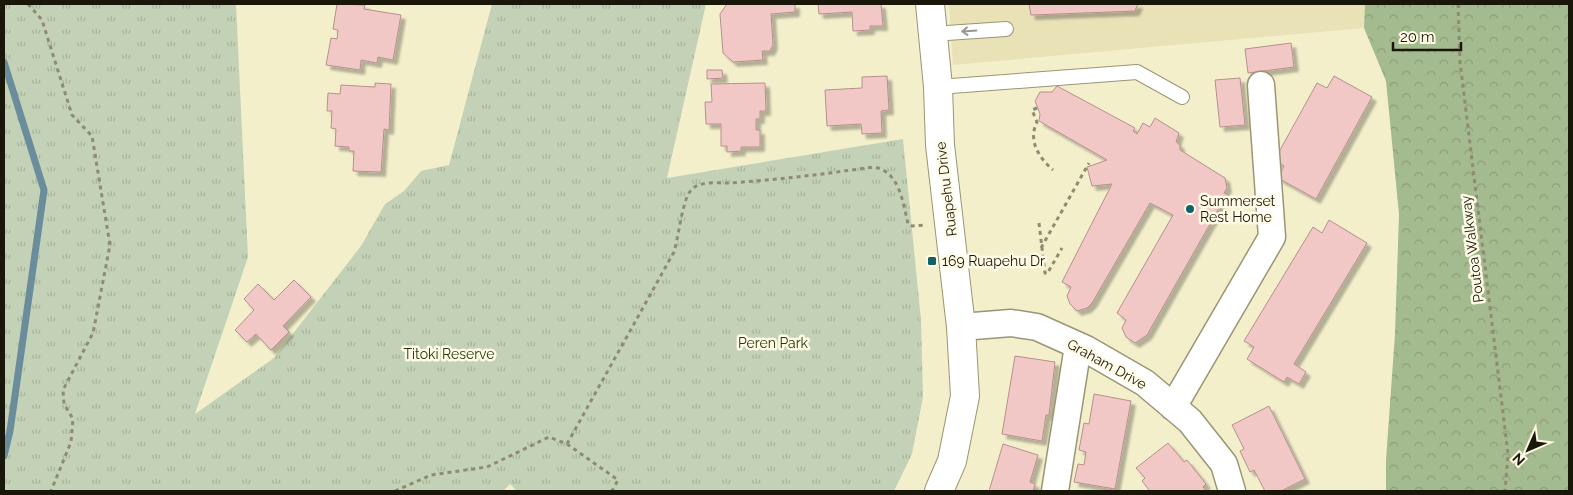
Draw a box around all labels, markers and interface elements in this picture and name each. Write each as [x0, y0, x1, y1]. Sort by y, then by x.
scale bar [1393, 20, 1460, 52]
one-way arrow [961, 27, 977, 36]
text: 20 m [1400, 28, 1435, 46]
street label: Ruapehu Drive [932, 141, 960, 237]
place label: Summerset Rest Home [1200, 193, 1276, 225]
street label: Poutoa Walkway [1457, 194, 1487, 303]
marker: Summerset Rest Home [1184, 203, 1196, 215]
place label: 169 Ruapehu Dr [942, 253, 1045, 269]
marker: 169 Ruapehu Dr [926, 255, 938, 267]
park label: Peren Park [738, 335, 809, 351]
street label: Graham Drive [1065, 336, 1149, 392]
park label: Titoki Reserve [404, 346, 494, 362]
north arrow [1503, 425, 1553, 475]
text: N [1509, 450, 1528, 469]

